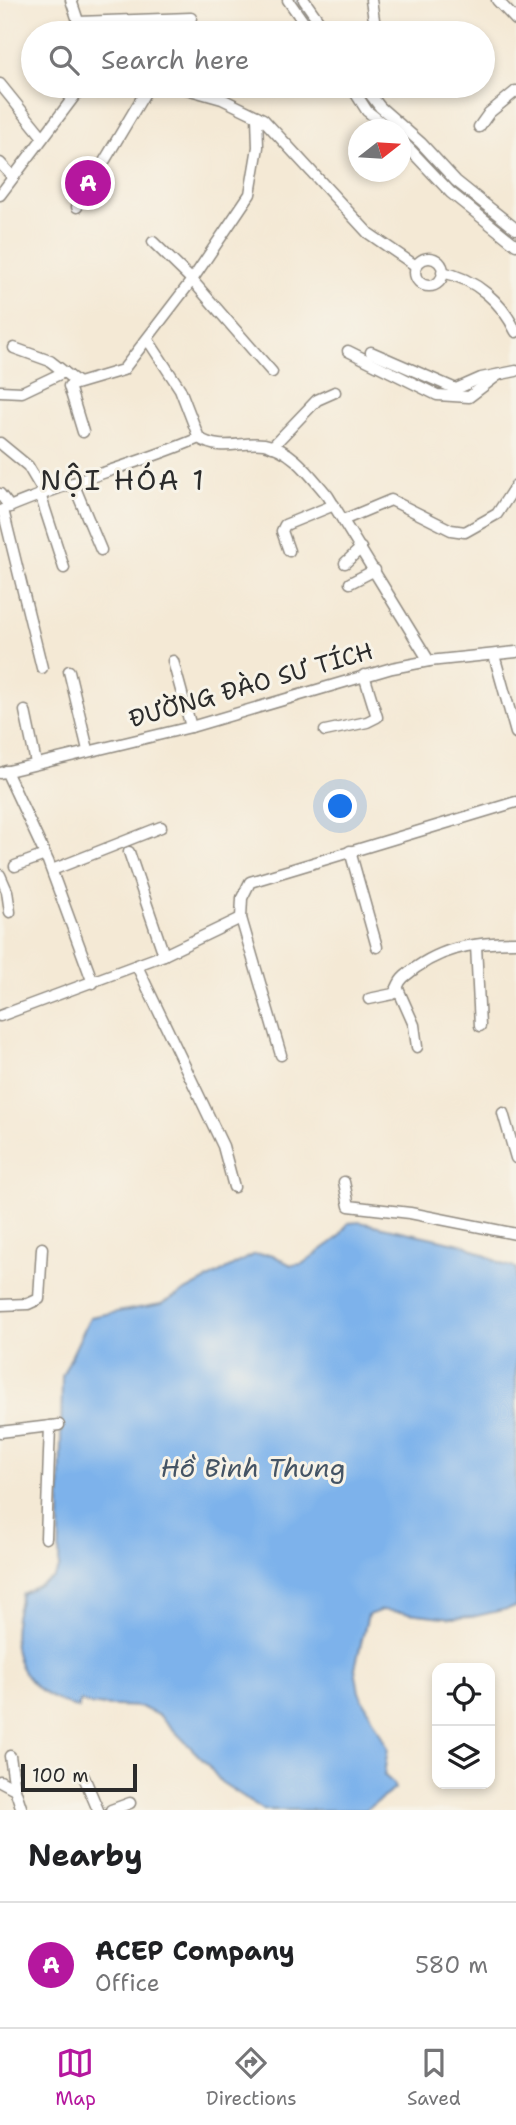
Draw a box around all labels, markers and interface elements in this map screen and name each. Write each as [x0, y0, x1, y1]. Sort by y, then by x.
search box [21, 21, 495, 98]
icon: search [45, 41, 83, 79]
text: Search here [101, 42, 250, 77]
north arrow [348, 119, 411, 182]
pin: A [65, 157, 111, 209]
district label: NỘI HÓA 1 [40, 461, 206, 499]
street label: ĐƯỜNG ĐÀO SƯ TÍCH [125, 635, 377, 735]
your location [323, 789, 357, 823]
water label: Hồ Bình Thung [160, 1450, 346, 1485]
map controls [432, 1663, 495, 1789]
button: locate [432, 1663, 495, 1726]
button: layers [432, 1726, 495, 1789]
scale bar [21, 1761, 136, 1793]
text: 100 m [32, 1763, 89, 1788]
text: Nearby [28, 1835, 143, 1876]
text: ACEP Company [95, 1933, 295, 1968]
text: A [42, 1950, 60, 1980]
text: 580 m [415, 1950, 488, 1980]
text: Office [95, 1968, 160, 1998]
tab: Map [55, 2044, 96, 2111]
tab: Directions [206, 2044, 297, 2111]
tab: Saved [407, 2044, 461, 2111]

